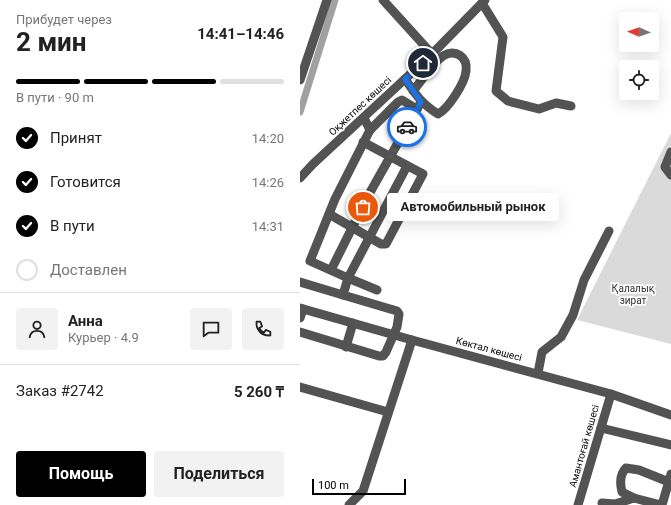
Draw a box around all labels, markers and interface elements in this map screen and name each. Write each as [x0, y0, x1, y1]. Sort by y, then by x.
text: Прибудет через [16, 12, 112, 27]
north arrow [619, 12, 659, 52]
map controls [619, 12, 659, 100]
text: 14:41–14:46 [197, 25, 284, 43]
text: 2 мин [16, 27, 87, 57]
pin [406, 46, 440, 80]
icon: home [412, 52, 434, 74]
button: locate [619, 60, 659, 100]
street label: Оқжетпес көшесі [327, 74, 393, 138]
text: В пути · 90 m [16, 90, 94, 105]
courier [387, 107, 427, 147]
icon: car [396, 116, 418, 138]
icon: check [16, 127, 38, 149]
text: Принят [50, 129, 102, 147]
text: 14:20 [252, 131, 284, 146]
icon: check [16, 171, 38, 193]
text: Готовится [50, 173, 121, 191]
text: 14:26 [252, 175, 284, 190]
pin [346, 190, 380, 224]
callout: Автомобильный рынок [387, 193, 559, 221]
icon: bag [352, 196, 374, 218]
text: Автомобильный рынок [400, 199, 546, 214]
icon: check [16, 215, 38, 237]
text: В пути [50, 217, 95, 235]
text: 14:31 [252, 219, 284, 234]
text: Доставлен [50, 261, 127, 279]
park label: Қалалық зират [611, 283, 655, 306]
button: person [16, 308, 58, 350]
button: chat [190, 308, 232, 350]
button: phone [242, 308, 284, 350]
text: Анна [68, 312, 103, 330]
text: Курьер · 4.9 [68, 330, 139, 345]
street label: Көктал көшесі [455, 335, 523, 363]
text: Заказ #2742 [16, 382, 104, 400]
text: 5 260 ₸ [234, 383, 284, 401]
street label: Амантоғай көшесі [567, 403, 601, 489]
button: Помощь [16, 451, 146, 497]
button: Поделиться [154, 451, 284, 497]
scale bar [312, 477, 406, 496]
text: 100 m [318, 479, 349, 492]

